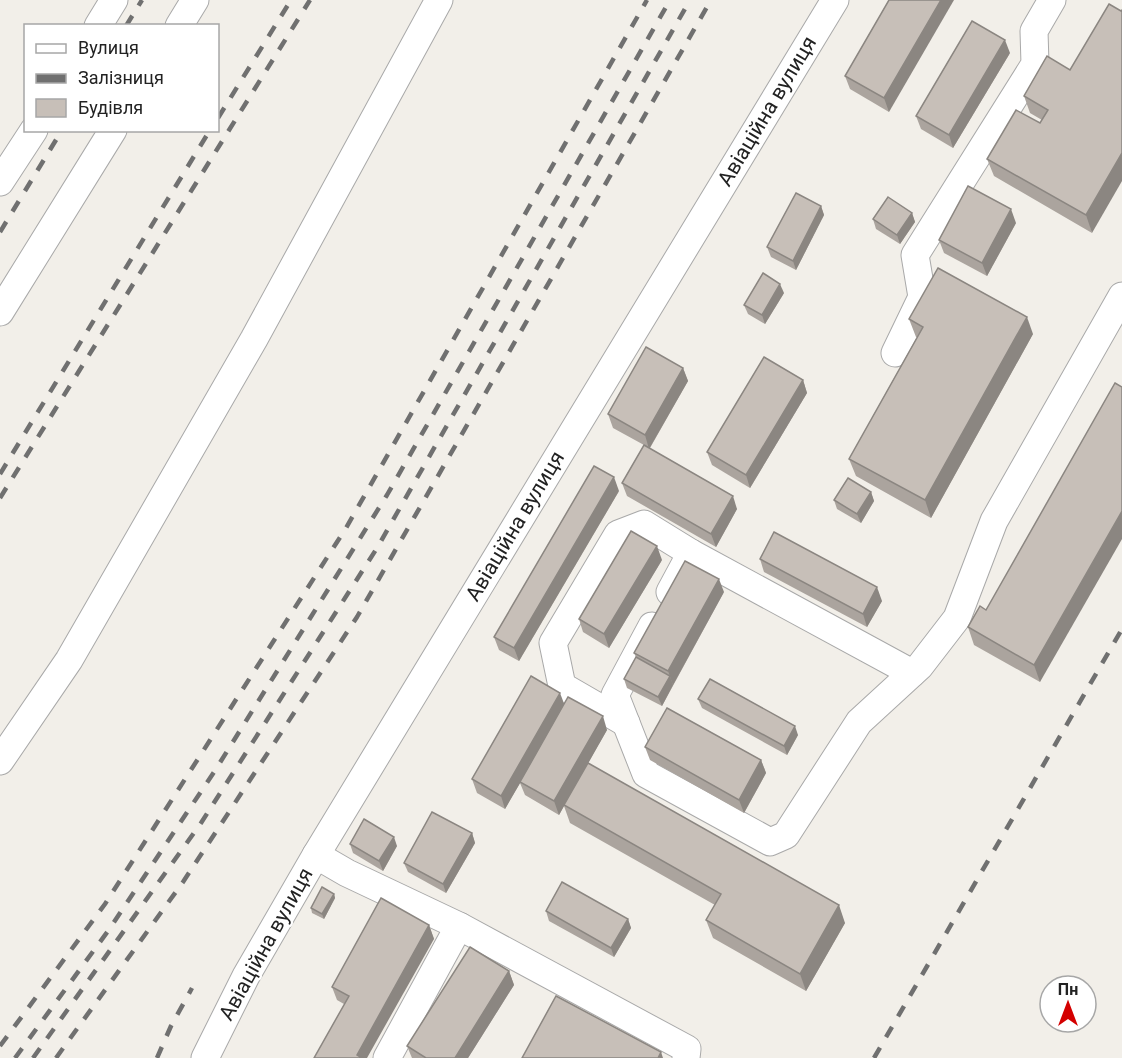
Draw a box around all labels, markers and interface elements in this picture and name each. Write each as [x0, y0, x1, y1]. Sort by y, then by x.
legend [24, 24, 219, 132]
street label: Авіаційна вулиця [713, 32, 821, 190]
text: Вулиця [78, 37, 139, 58]
text: Залізниця [78, 67, 164, 88]
text: Будівля [78, 97, 143, 118]
street label: Авіаційна вулиця [461, 447, 569, 605]
street label: Авіаційна вулиця [214, 864, 318, 1024]
north arrow [1038, 974, 1098, 1034]
text: Пн [1058, 980, 1078, 999]

